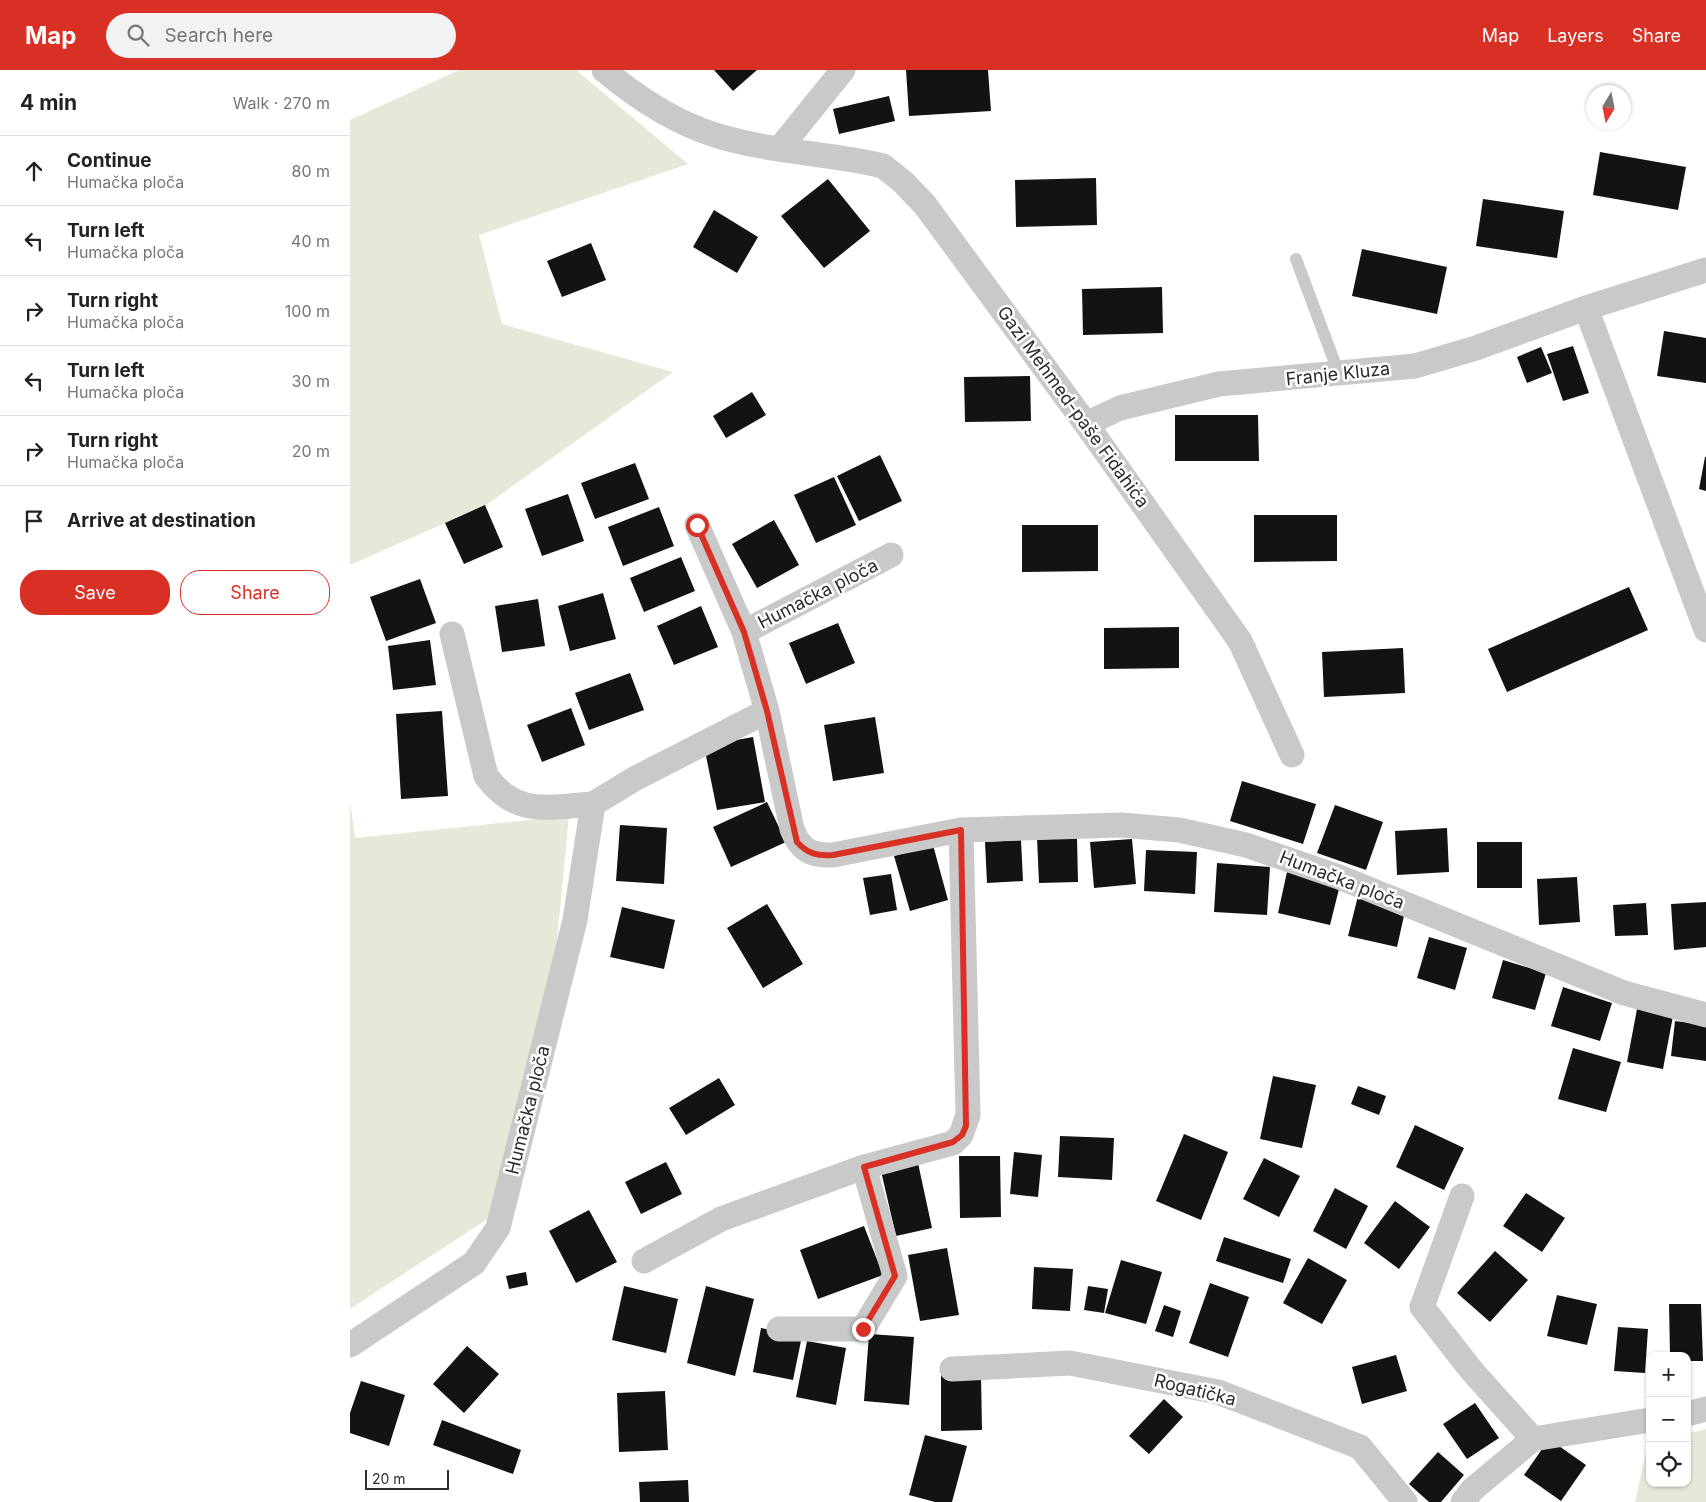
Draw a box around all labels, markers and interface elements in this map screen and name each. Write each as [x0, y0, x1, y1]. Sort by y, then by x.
search box [106, 13, 456, 58]
text: Map [25, 21, 76, 50]
icon: search [124, 21, 152, 49]
text: Search here [164, 24, 273, 47]
text: Map [1482, 25, 1519, 46]
text: Layers [1547, 25, 1604, 46]
text: Share [1632, 25, 1681, 46]
north arrow [1586, 85, 1631, 130]
text: 4 min [20, 90, 77, 115]
text: Walk · 270 m [233, 93, 330, 113]
text: Continue [67, 149, 152, 172]
icon: ahead [20, 157, 48, 185]
text: 80 m [291, 161, 330, 181]
text: Humačka ploča [67, 172, 184, 192]
text: Turn left [67, 219, 145, 242]
icon: left [20, 227, 48, 255]
text: 40 m [291, 231, 330, 251]
text: Humačka ploča [67, 242, 184, 262]
text: Turn right [67, 289, 158, 312]
icon: right [20, 297, 48, 325]
text: 100 m [285, 301, 330, 321]
street label: Gazi Mehmed-paše Fidahića [993, 302, 1154, 512]
text: Humačka ploča [67, 312, 184, 332]
street label: Franje Kluza [1285, 358, 1391, 389]
text: Turn left [67, 359, 145, 382]
icon: left [20, 367, 48, 395]
text: 30 m [292, 371, 330, 391]
text: Humačka ploča [67, 382, 184, 402]
text: Turn right [67, 429, 158, 452]
icon: right [20, 437, 48, 465]
text: 20 m [292, 441, 330, 461]
text: Humačka ploča [67, 452, 184, 472]
icon: arrive [20, 507, 48, 535]
text: Arrive at destination [67, 509, 256, 532]
route start [686, 514, 709, 537]
street label: Humačka ploča [754, 554, 881, 633]
button: Save [20, 570, 170, 615]
button: Share [180, 570, 330, 615]
street label: Humačka ploča [1277, 846, 1408, 913]
street label: Humačka ploča [501, 1043, 554, 1176]
route end [852, 1318, 875, 1341]
map controls [1646, 1352, 1691, 1487]
button: + [1646, 1352, 1691, 1397]
street label: Rogatička [1152, 1369, 1238, 1410]
button: − [1646, 1397, 1691, 1442]
button: locate [1646, 1442, 1691, 1487]
scale bar [365, 1467, 449, 1490]
text: 20 m [372, 1470, 406, 1487]

